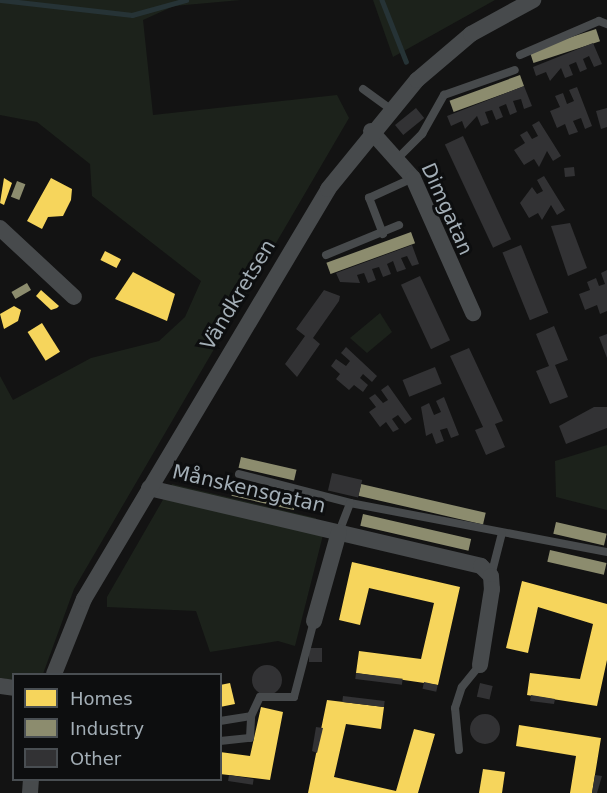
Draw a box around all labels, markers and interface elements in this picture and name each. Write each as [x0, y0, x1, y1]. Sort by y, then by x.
street label: Dimgatan [416, 159, 478, 259]
street label: Vändkretsen [196, 235, 280, 355]
street label: Månskensgatan [170, 460, 328, 518]
legend [12, 673, 222, 781]
text: Homes [70, 688, 133, 709]
text: Industry [70, 718, 144, 739]
text: Other [70, 748, 121, 769]

